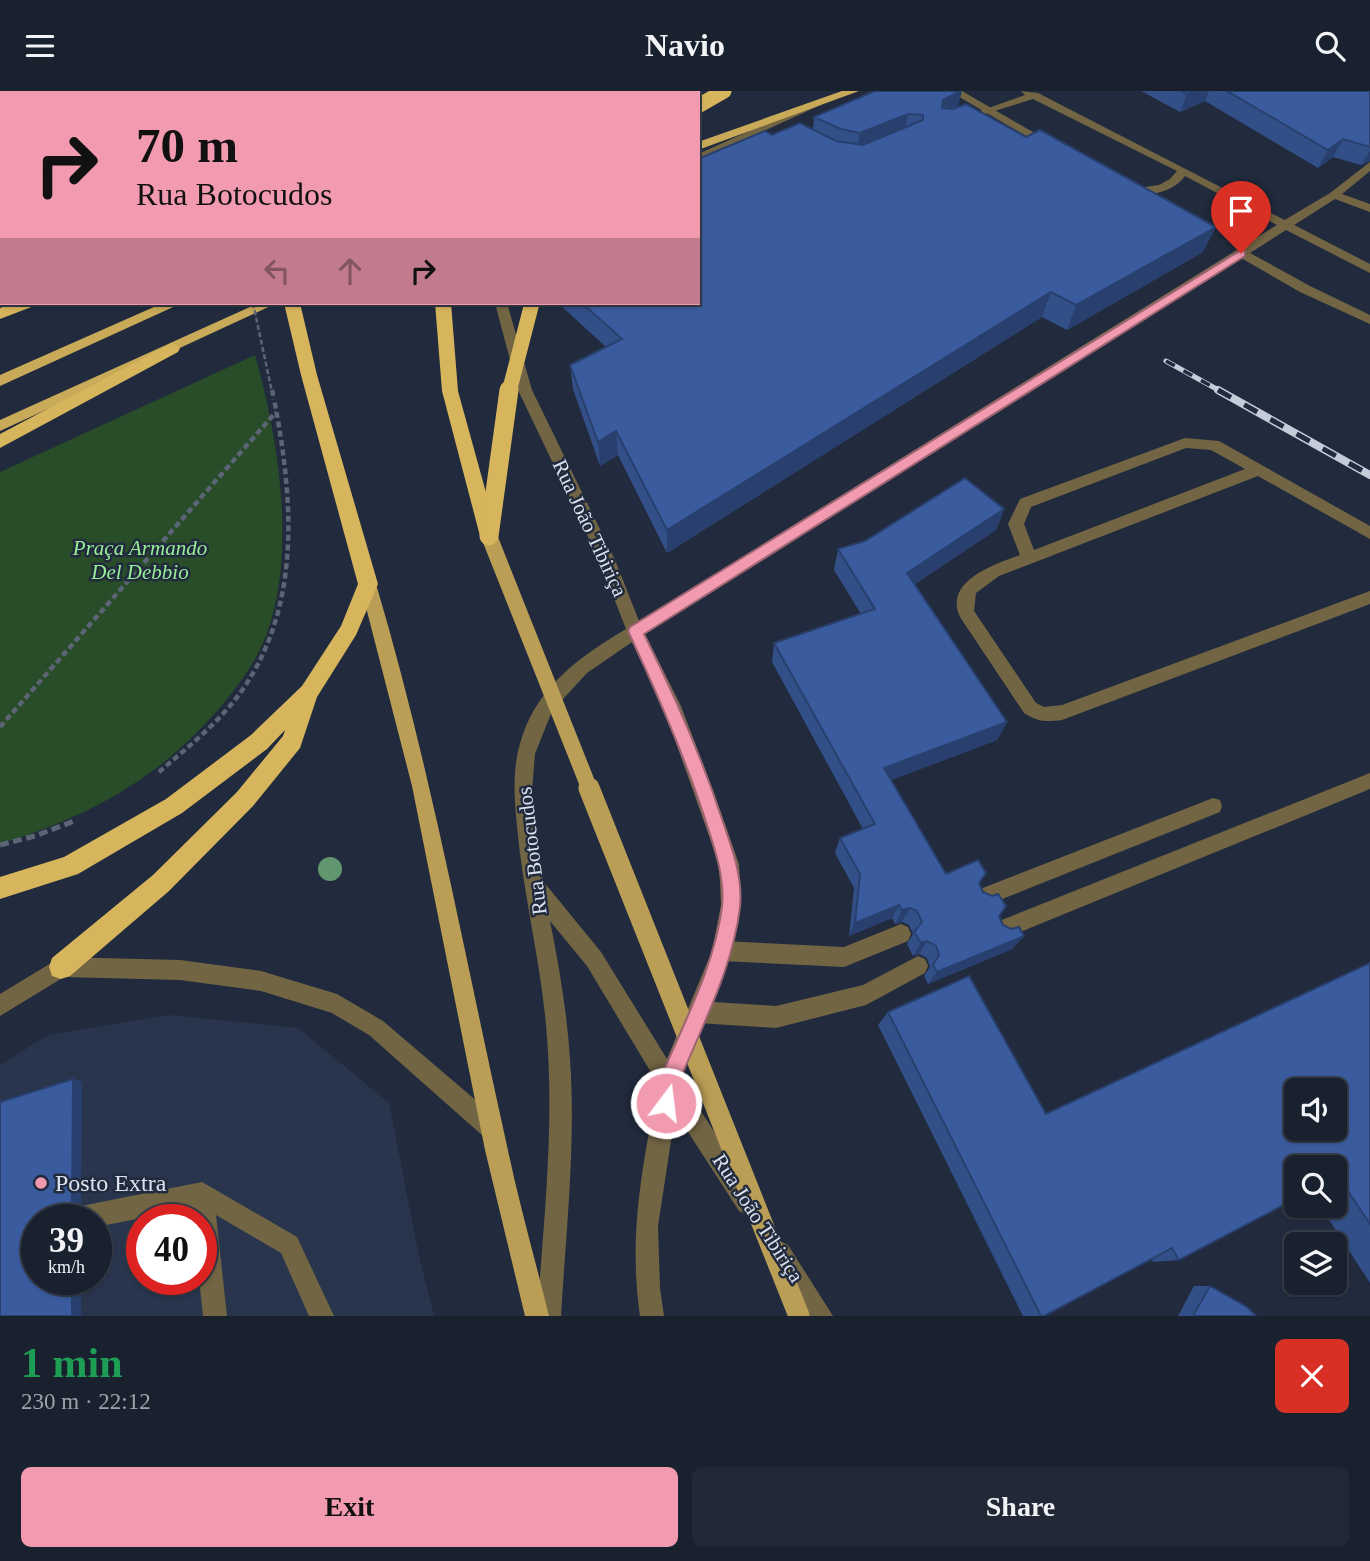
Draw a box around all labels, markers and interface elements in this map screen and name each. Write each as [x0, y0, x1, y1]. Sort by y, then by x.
icon: menu [21, 27, 59, 65]
text: Navio [645, 27, 725, 63]
icon: search [1311, 27, 1349, 65]
text: 70 m [136, 118, 238, 173]
icon: right [21, 119, 112, 210]
text: Rua Botocudos [136, 176, 332, 212]
pin [1211, 181, 1271, 253]
icon: arrive [1222, 192, 1260, 230]
icon: left [258, 252, 296, 290]
icon: ahead [331, 252, 369, 290]
icon: right [404, 252, 442, 290]
street label: Rua João Tibiriça [548, 456, 632, 601]
park label: Praça Armando Del Debbio [72, 536, 207, 584]
street label: Rua Botocudos [512, 786, 552, 916]
position arrow [629, 1066, 703, 1140]
map controls [1284, 1078, 1347, 1295]
button: sound [1284, 1078, 1347, 1141]
street label: Rua João Tibiriça [708, 1149, 809, 1287]
button: search [1284, 1155, 1347, 1218]
place label: Posto Extra [55, 1170, 167, 1196]
marker: Posto Extra [33, 1175, 49, 1191]
speed limit sign: 40 [126, 1204, 217, 1295]
text: 39 [49, 1221, 84, 1260]
button: layers [1284, 1232, 1347, 1295]
text: km/h [48, 1257, 85, 1277]
button: close [1275, 1339, 1349, 1413]
text: 1 min [21, 1340, 123, 1386]
text: 230 m · 22:12 [21, 1389, 151, 1414]
button: Exit [21, 1467, 678, 1547]
button: Share [692, 1467, 1349, 1547]

